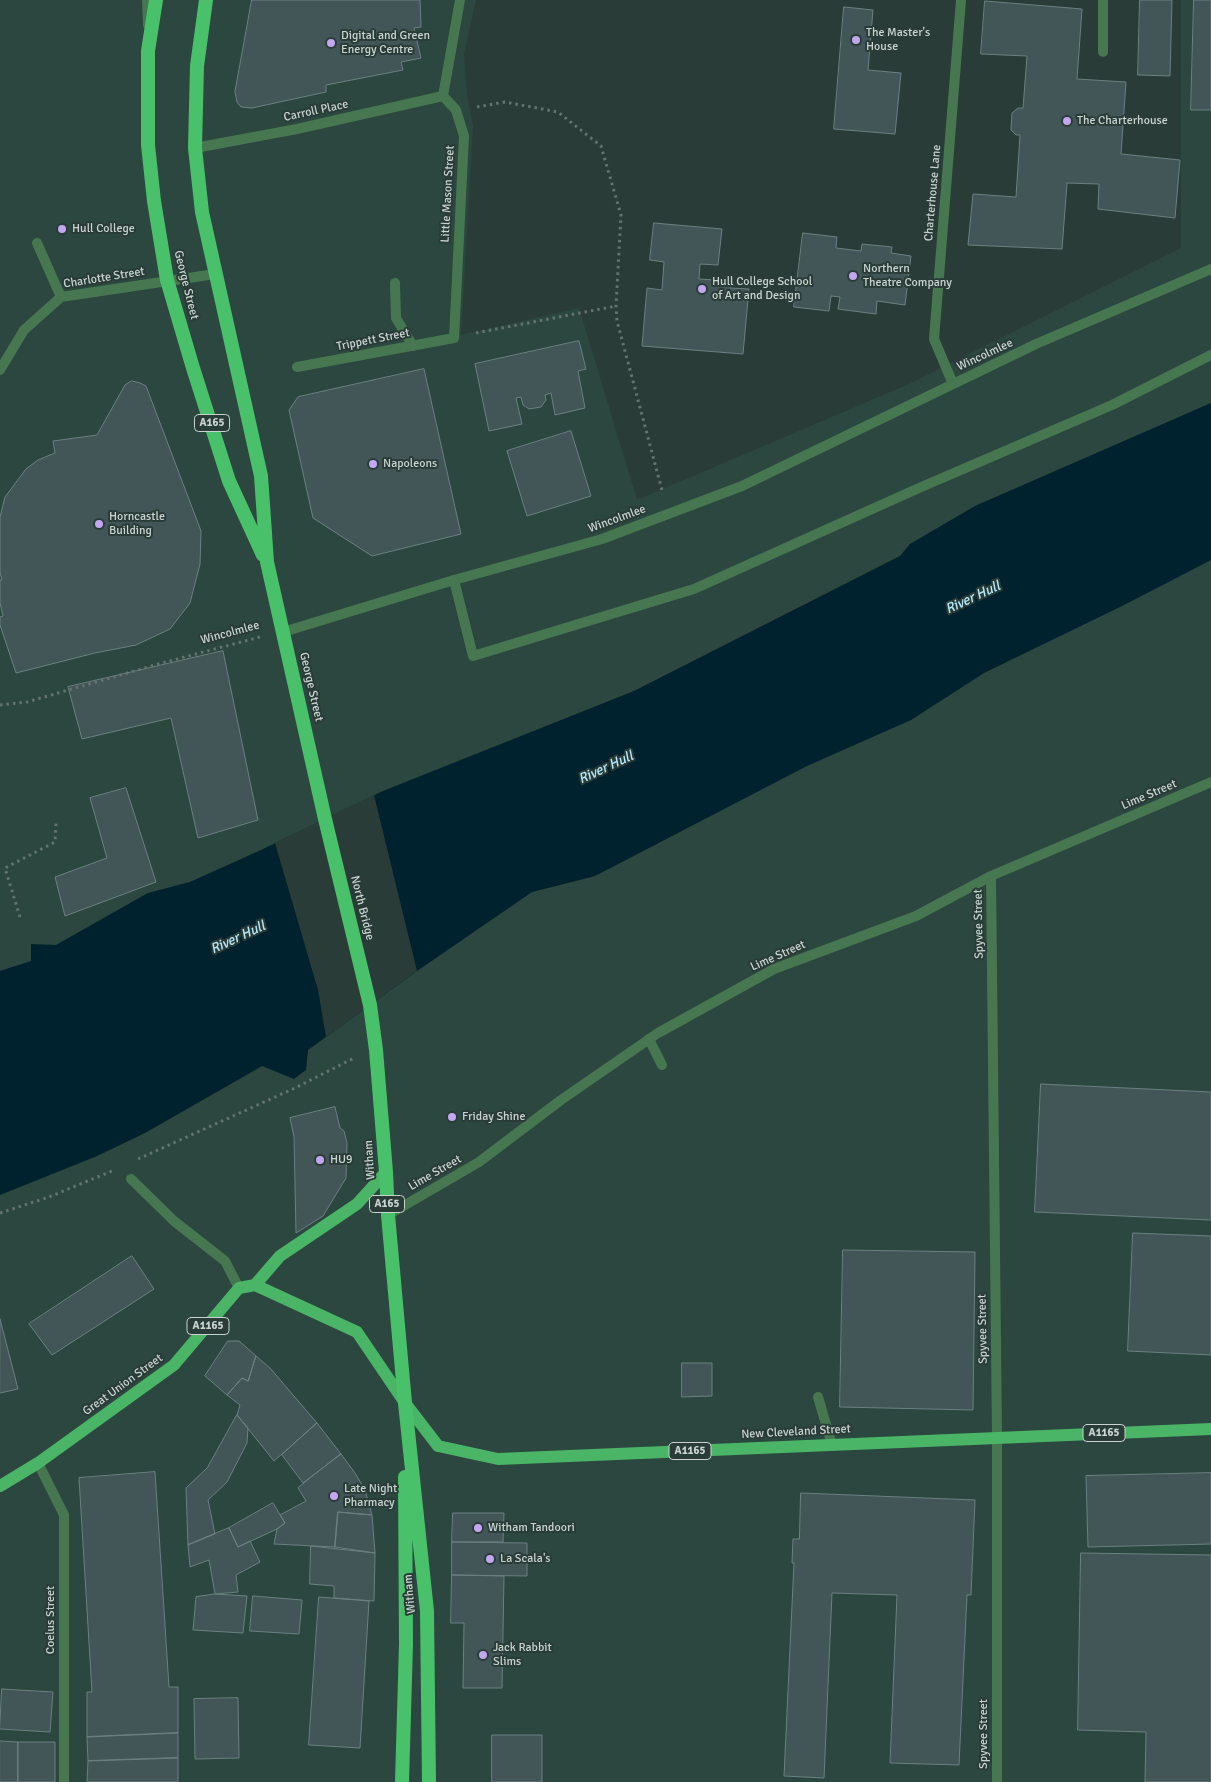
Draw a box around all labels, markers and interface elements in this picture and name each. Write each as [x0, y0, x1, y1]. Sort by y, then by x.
place label: The Master's House [866, 26, 930, 54]
place label: Digital and Green Energy Centre [341, 29, 430, 57]
marker: The Master's House [850, 34, 862, 46]
marker: Digital and Green Energy Centre [325, 37, 337, 49]
street label: Carroll Place [282, 97, 350, 125]
place label: The Charterhouse [1077, 114, 1168, 128]
marker: The Charterhouse [1061, 115, 1073, 127]
street label: Charterhouse Lane [922, 144, 944, 242]
street label: Little Mason Street [438, 145, 458, 243]
place label: Hull College [72, 222, 135, 236]
marker: Hull College [56, 223, 68, 235]
street label: George Street [170, 249, 202, 321]
place label: Northern Theatre Company [863, 262, 952, 290]
street label: Charlotte Street [62, 264, 146, 292]
marker: Northern Theatre Company [847, 270, 859, 282]
place label: Hull College School of Art and Design [712, 275, 812, 303]
marker: Hull College School of Art and Design [696, 283, 708, 295]
street label: Trippett Street [335, 326, 411, 354]
street label: Wincolmlee [955, 336, 1015, 374]
road number: A165 [194, 414, 230, 432]
place label: Napoleons [383, 457, 437, 471]
marker: Napoleons [367, 458, 379, 470]
street label: Wincolmlee [586, 502, 648, 536]
place label: Horncastle Building [109, 510, 165, 538]
marker: Horncastle Building [93, 518, 105, 530]
water label: River Hull [943, 578, 1003, 618]
street label: Wincolmlee [199, 618, 261, 648]
street label: George Street [296, 651, 326, 723]
water label: River Hull [576, 748, 636, 788]
street label: Lime Street [1119, 777, 1179, 813]
street label: North Bridge [347, 874, 377, 942]
street label: Spyvee Street [971, 889, 987, 959]
water label: River Hull [208, 918, 268, 958]
street label: Lime Street [748, 937, 808, 975]
place label: Friday Shine [462, 1110, 525, 1124]
marker: Friday Shine [446, 1111, 458, 1123]
street label: Witham [361, 1140, 379, 1180]
street label: Lime Street [406, 1152, 464, 1194]
place label: HU9 [330, 1153, 353, 1167]
marker: HU9 [314, 1154, 326, 1166]
road number: A165 [370, 1196, 404, 1212]
street label: Spyvee Street [975, 1294, 991, 1364]
road number: A1165 [187, 1318, 229, 1334]
street label: Great Union Street [80, 1351, 166, 1419]
street label: New Cleveland Street [741, 1422, 851, 1442]
road number: A1165 [1083, 1425, 1125, 1442]
road number: A1165 [669, 1442, 711, 1460]
place label: Late Night Pharmacy [344, 1482, 397, 1510]
marker: Late Night Pharmacy [328, 1490, 340, 1502]
place label: Witham Tandoori [488, 1521, 575, 1535]
marker: Witham Tandoori [472, 1522, 484, 1534]
place label: La Scala's [500, 1552, 551, 1566]
marker: La Scala's [484, 1553, 496, 1565]
street label: Witham [401, 1574, 419, 1614]
street label: Coelus Street [44, 1586, 58, 1654]
place label: Jack Rabbit Slims [493, 1641, 552, 1669]
marker: Jack Rabbit Slims [477, 1649, 489, 1661]
street label: Spyvee Street [977, 1699, 991, 1769]

